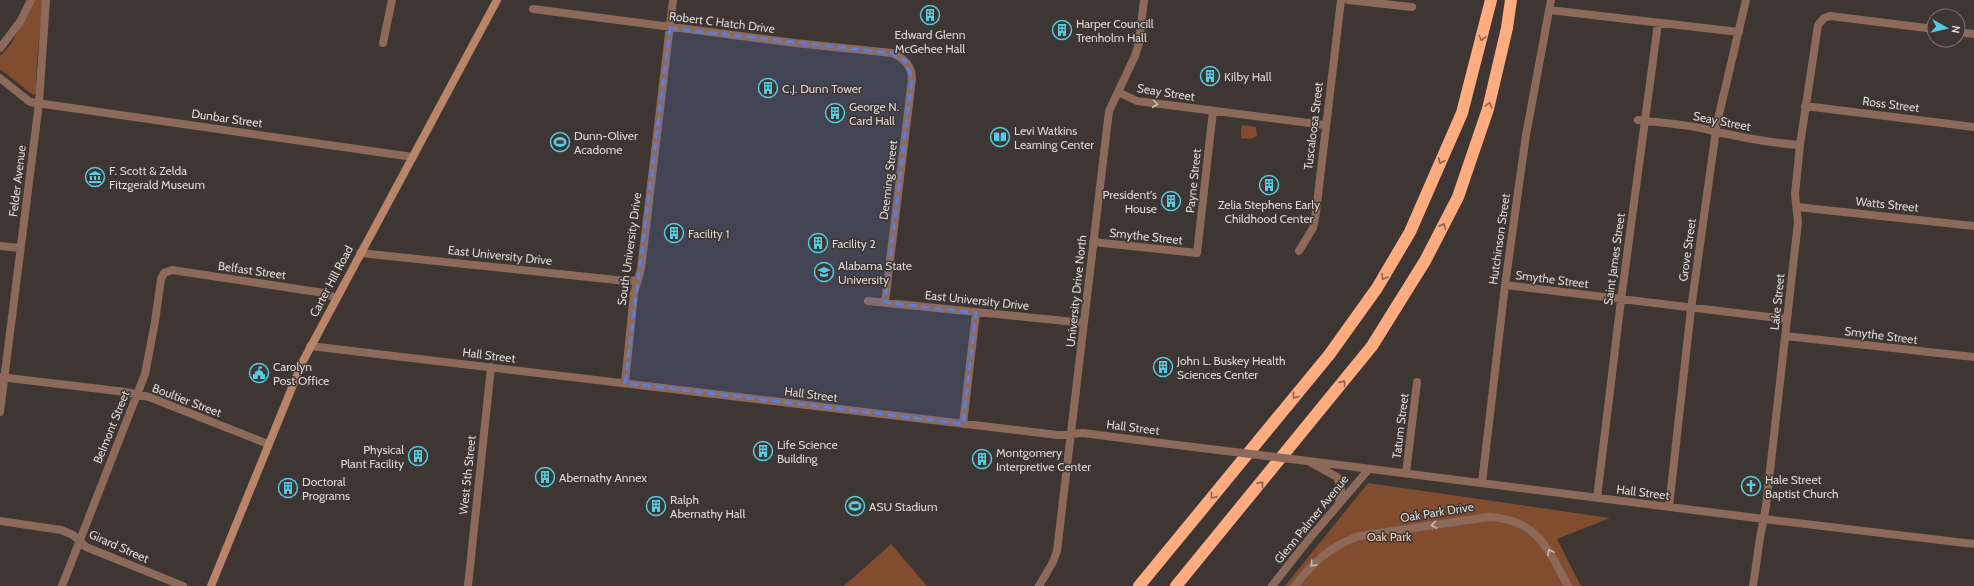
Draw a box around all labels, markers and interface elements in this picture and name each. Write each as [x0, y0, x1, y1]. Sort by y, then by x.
building icon: Edward Glenn McGehee Hall [919, 4, 941, 26]
street label: Robert C Hatch Drive [668, 8, 776, 36]
north arrow [1926, 8, 1966, 48]
place label: Harper Councill Trenholm Hall [1076, 16, 1154, 45]
building icon: Harper Councill Trenholm Hall [1051, 19, 1073, 41]
text: N [1948, 25, 1963, 34]
place label: Edward Glenn McGehee Hall [895, 27, 966, 56]
one-way arrow [1479, 35, 1487, 41]
building icon: Kilby Hall [1199, 65, 1221, 87]
place label: Kilby Hall [1224, 69, 1272, 84]
building icon: C.J. Dunn Tower [757, 77, 779, 99]
street label: Seay Street [1136, 80, 1196, 104]
place label: C.J. Dunn Tower [782, 81, 862, 96]
street label: Tuscaloosa Street [1300, 81, 1326, 171]
street label: Ross Street [1862, 93, 1920, 115]
place label: George N. Card Hall [849, 99, 899, 128]
one-way arrow [1152, 99, 1158, 108]
building icon: George N. Card Hall [824, 102, 846, 124]
one-way arrow [1484, 102, 1493, 109]
street label: Dunbar Street [191, 106, 263, 130]
street label: Seay Street [1692, 108, 1752, 134]
place label: Levi Watkins Learning Center [1014, 123, 1094, 152]
library icon: Levi Watkins Learning Center [989, 126, 1011, 148]
place label: Dunn-Oliver Acadome [574, 128, 638, 157]
sports icon: Dunn-Oliver Acadome [549, 131, 571, 153]
street label: Deeming Street [876, 139, 900, 221]
street label: Felder Avenue [5, 144, 29, 218]
street label: Payne Street [1182, 148, 1204, 214]
one-way arrow [1438, 156, 1446, 164]
place label: F. Scott & Zelda Fitzgerald Museum [109, 163, 205, 192]
museum icon: F. Scott & Zelda Fitzgerald Museum [84, 166, 106, 188]
building icon: Zelia Stephens Early Childhood Center [1258, 174, 1280, 196]
place label: President's House [1103, 187, 1157, 216]
building icon: President's House [1160, 190, 1182, 212]
street label: South University Drive [614, 192, 644, 306]
street label: Hutchinson Street [1485, 193, 1513, 285]
street label: Watts Street [1855, 193, 1919, 215]
place label: Zelia Stephens Early Childhood Center [1218, 197, 1320, 226]
street label: Saint James Street [1600, 212, 1628, 306]
street label: Grove Street [1675, 217, 1699, 283]
building icon: Facility 1 [663, 222, 685, 244]
one-way arrow [1438, 223, 1446, 231]
street label: Smythe Street [1109, 225, 1183, 247]
place label: Facility 1 [688, 226, 729, 241]
building icon: Facility 2 [807, 232, 829, 254]
street label: University Drive North [1063, 234, 1089, 348]
place label: Facility 2 [832, 236, 876, 251]
street label: East University Drive [447, 242, 553, 268]
street label: Carter Hill Road [306, 243, 356, 319]
street label: Belfast Street [217, 258, 287, 282]
place label: Alabama State University [838, 258, 912, 287]
school or university icon: Alabama State University [813, 261, 835, 283]
street label: Smythe Street [1515, 267, 1589, 291]
one-way arrow [1381, 273, 1388, 280]
street label: Lake Street [1767, 273, 1787, 331]
street label: East University Drive [924, 287, 1030, 313]
street label: Smythe Street [1844, 323, 1918, 347]
street label: Hall Street [462, 344, 516, 366]
place label: John L. Buskey Health Sciences Center [1176, 353, 1285, 382]
building icon: John L. Buskey Health Sciences Center [1152, 356, 1174, 378]
place label: Carolyn Post Office [273, 359, 329, 388]
public building icon: Carolyn Post Office [248, 362, 270, 384]
street label: Boultier Street [150, 380, 224, 420]
one-way arrow [1338, 380, 1345, 387]
street label: Hall Street [784, 383, 838, 405]
street label: Belmont Street [90, 388, 132, 466]
one-way arrow [1293, 391, 1300, 399]
street label: Tatum Street [1389, 392, 1411, 460]
street label: Hall Street [1106, 416, 1160, 438]
street label: West 5th Street [455, 435, 479, 515]
place label: Life Science Building [777, 437, 838, 466]
building icon: Life Science Building [752, 440, 774, 462]
place label: Physical Plant Facility [340, 442, 404, 471]
building icon: Physical Plant Facility [407, 445, 429, 467]
place label: Montgomery Interpretive Center [996, 445, 1091, 474]
building icon: Montgomery Interpretive Center [971, 448, 993, 470]
building icon: Abernathy Annex [534, 466, 556, 488]
place label: Abernathy Annex [559, 470, 647, 485]
street label: Glenn Palmer Avenue [1271, 472, 1351, 566]
place label: Hale Street Baptist Church [1765, 472, 1839, 501]
place label: Doctoral Programs [302, 474, 350, 503]
church icon: Hale Street Baptist Church [1740, 475, 1762, 497]
building icon: Doctoral Programs [277, 477, 299, 499]
one-way arrow [1256, 481, 1263, 488]
street label: Hall Street [1616, 481, 1670, 503]
place label: Ralph Abernathy Hall [670, 492, 745, 521]
one-way arrow [1210, 492, 1217, 499]
building icon: Ralph Abernathy Hall [645, 495, 667, 517]
sports icon: ASU Stadium [844, 495, 866, 517]
place label: ASU Stadium [869, 499, 937, 514]
street label: Oak Park Drive [1399, 499, 1475, 525]
one-way arrow [1431, 520, 1437, 529]
street label: Girard Street [87, 526, 151, 566]
park label: Oak Park [1367, 529, 1412, 544]
one-way arrow [1547, 549, 1554, 556]
one-way arrow [1310, 559, 1318, 567]

